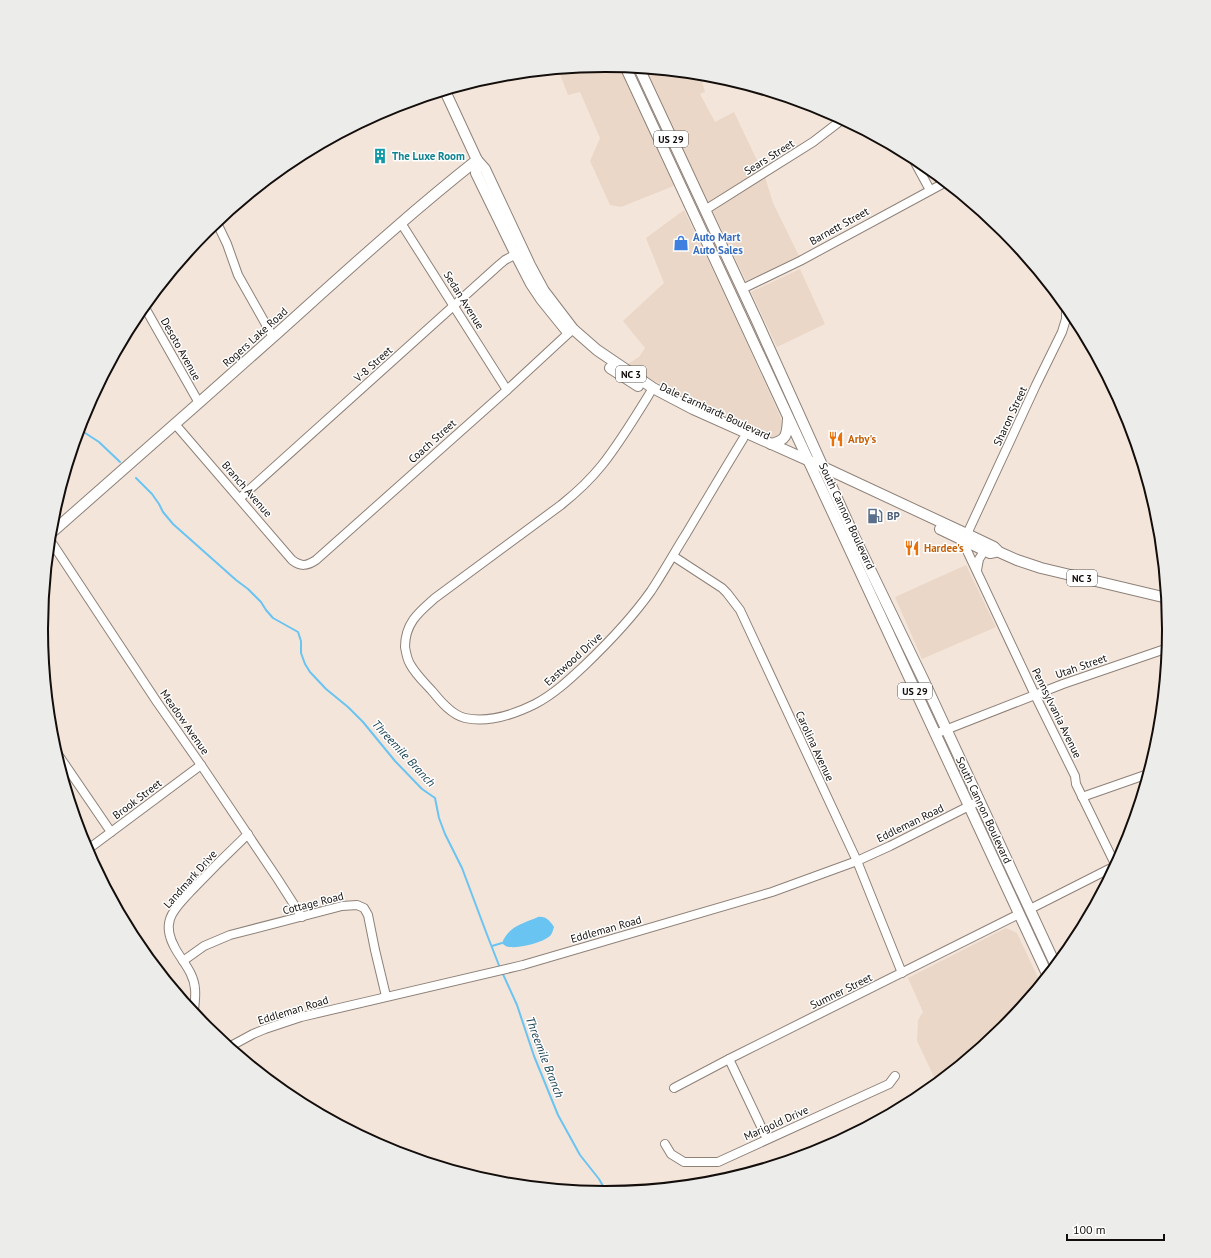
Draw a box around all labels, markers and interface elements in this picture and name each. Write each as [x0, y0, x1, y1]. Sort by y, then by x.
road number: US 29 [654, 131, 688, 147]
street label: Sears Street [741, 136, 797, 178]
building icon: The Luxe Room [371, 147, 389, 165]
place label: The Luxe Room [392, 149, 465, 163]
street label: Barnett Street [807, 204, 871, 248]
place label: Auto Mart Auto Sales [693, 230, 743, 257]
shop icon: Auto Mart Auto Sales [672, 234, 690, 252]
street label: Sedan Avenue [441, 268, 488, 332]
street label: Rogers Lake Road [220, 304, 290, 370]
street label: Desoto Avenue [158, 315, 204, 383]
street label: V-8 Street [350, 343, 395, 385]
road number: NC 3 [616, 366, 646, 382]
street label: Dale Earnhardt Boulevard [657, 379, 773, 443]
street label: Sharon Street [990, 384, 1030, 448]
street label: Coach Street [405, 416, 459, 466]
restaurant icon: Arby's [827, 430, 845, 448]
place label: Arby's [848, 432, 877, 446]
street label: Branch Avenue [219, 458, 275, 520]
street label: South Cannon Boulevard [816, 460, 878, 572]
fuel station icon: BP [866, 507, 884, 525]
place label: BP [887, 509, 901, 523]
restaurant icon: Hardee's [903, 539, 921, 557]
place label: Hardee's [924, 541, 964, 555]
road number: NC 3 [1067, 570, 1097, 586]
street label: Eastwood Drive [541, 629, 605, 689]
street label: Utah Street [1053, 651, 1109, 681]
street label: Pennsylvania Avenue [1029, 666, 1085, 761]
road number: US 29 [898, 683, 932, 699]
street label: Meadow Avenue [157, 687, 213, 758]
street label: Carolina Avenue [793, 709, 838, 784]
water label: Threemile Branch [369, 716, 439, 790]
street label: South Cannon Boulevard [953, 754, 1015, 866]
street label: Brook Street [110, 776, 165, 822]
street label: Eddleman Road [874, 801, 946, 845]
street label: Landmark Drive [160, 847, 220, 911]
street label: Cottage Road [281, 889, 345, 917]
street label: Eddleman Road [569, 912, 643, 946]
street label: Sumner Street [808, 970, 874, 1012]
street label: Eddleman Road [256, 993, 330, 1027]
water label: Threemile Branch [523, 1014, 567, 1100]
street label: Marigold Drive [741, 1102, 811, 1144]
scale bar [1067, 1216, 1164, 1242]
text: 100 m [1073, 1222, 1106, 1237]

